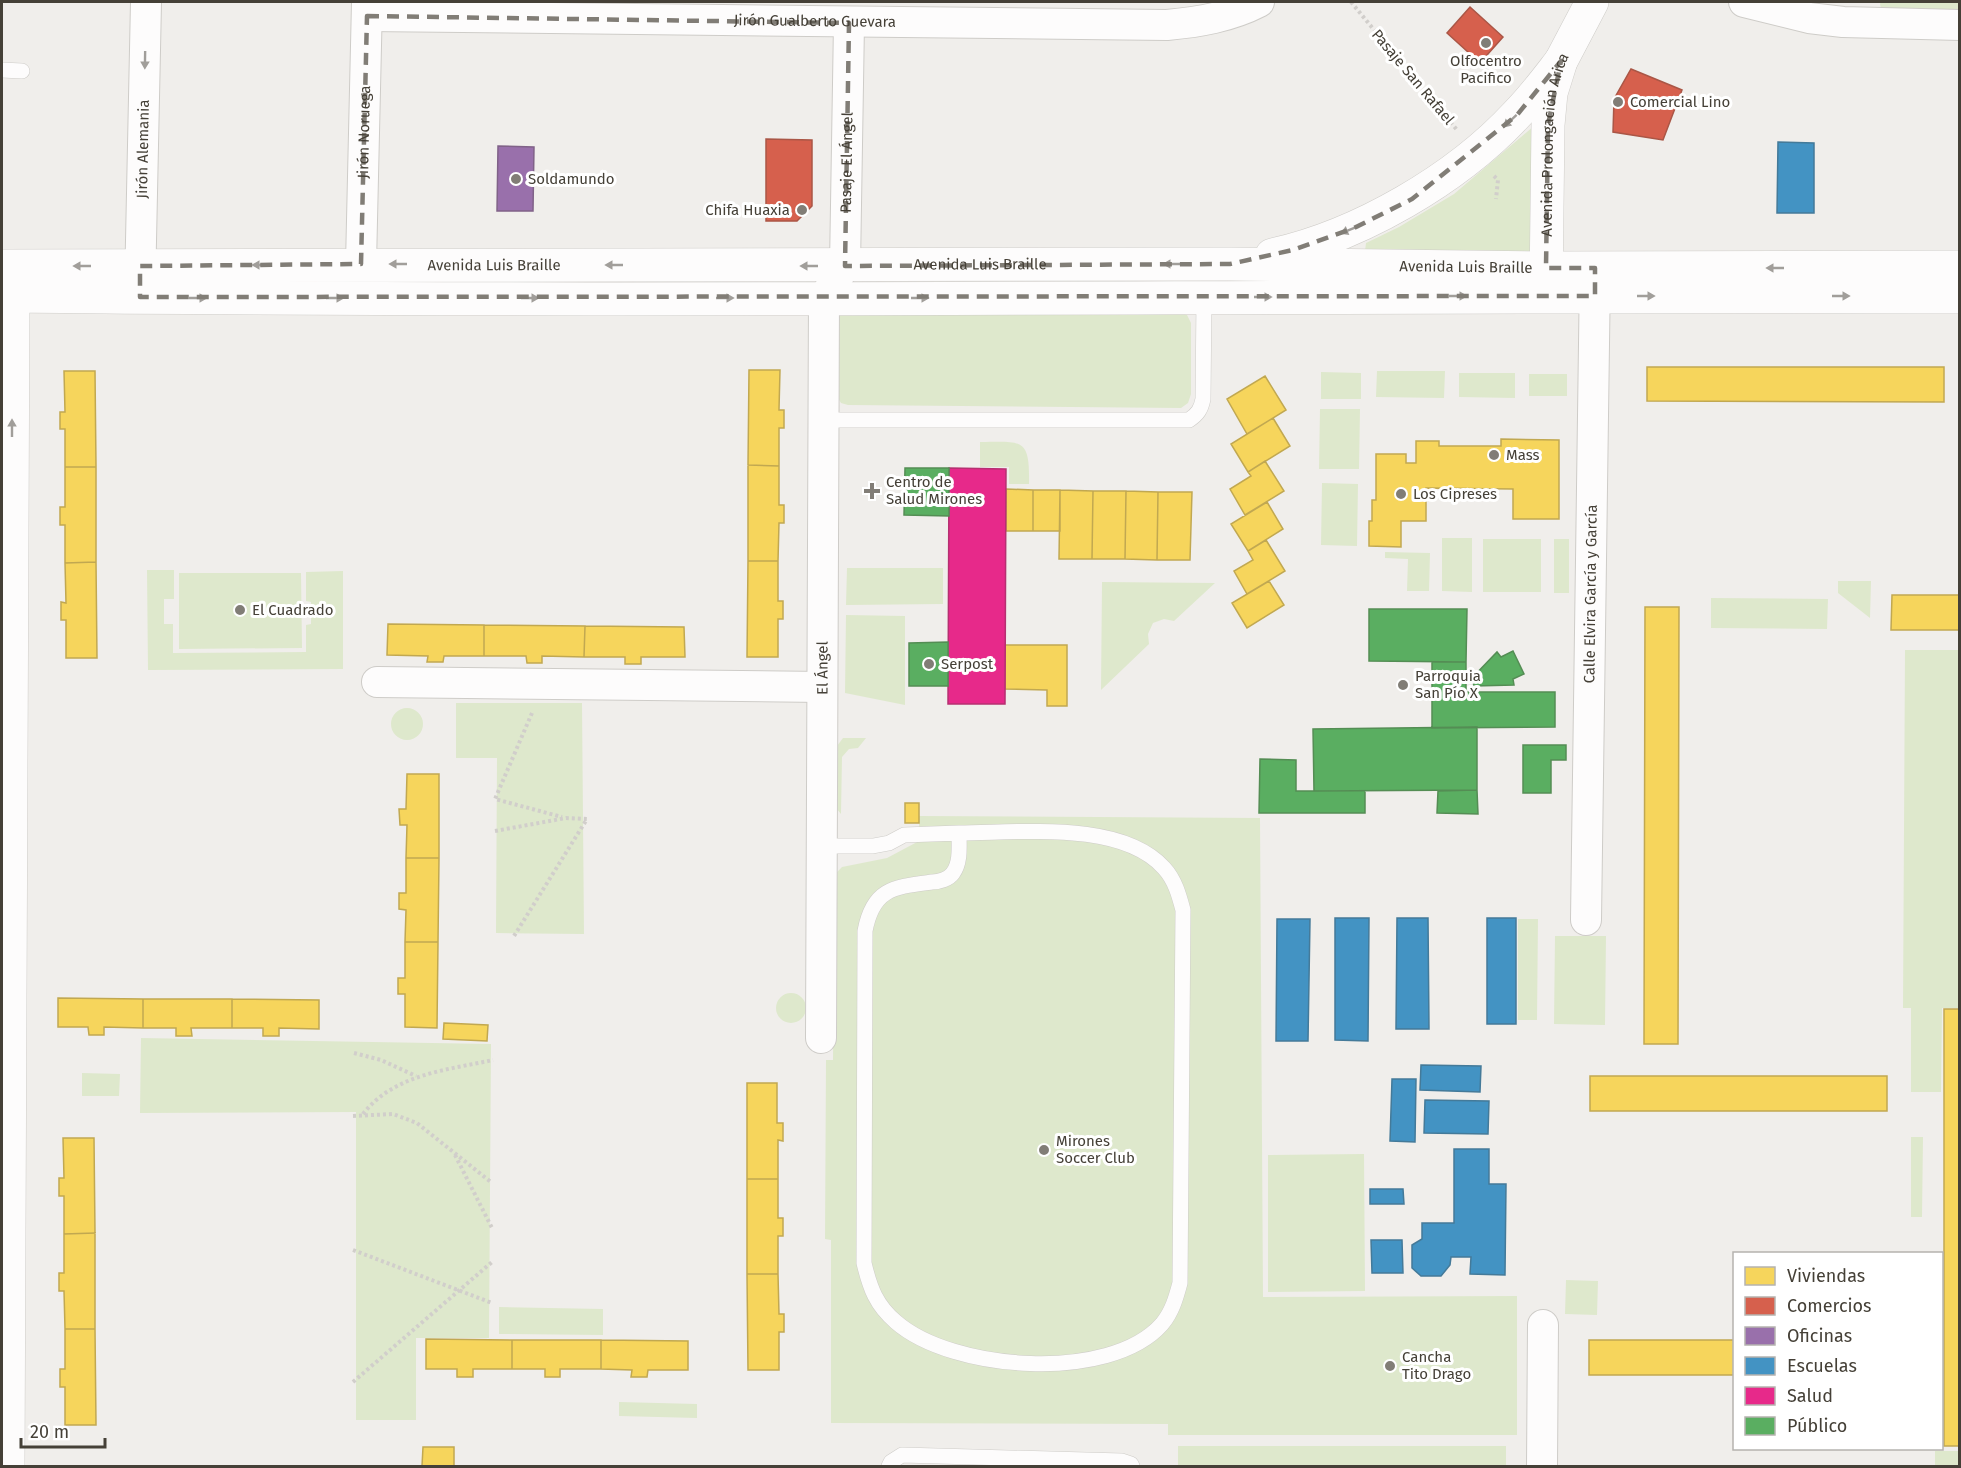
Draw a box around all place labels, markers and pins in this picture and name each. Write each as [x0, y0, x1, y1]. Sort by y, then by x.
marker: Olfocentro Pacifico [1479, 36, 1493, 50]
place label: Olfocentro Pacifico [1450, 52, 1522, 87]
place label: Comercial Lino [1630, 93, 1730, 111]
marker: Comercial Lino [1611, 95, 1625, 109]
place label: Soldamundo [528, 170, 615, 188]
marker: Soldamundo [509, 172, 523, 186]
place label: Chifa Huaxia [705, 201, 790, 219]
marker: Chifa Huaxia [795, 203, 809, 217]
place label: Mass [1506, 446, 1540, 464]
marker: Mass [1487, 448, 1501, 462]
place label: Centro de Salud Mirones [886, 473, 982, 508]
marker: Centro de Salud Mirones [863, 482, 881, 500]
place label: Los Cipreses [1413, 485, 1497, 503]
marker: Los Cipreses [1394, 487, 1408, 501]
place label: El Cuadrado [252, 601, 333, 619]
marker: El Cuadrado [233, 603, 247, 617]
place label: Serpost [941, 655, 994, 673]
marker: Serpost [922, 657, 936, 671]
place label: Parroquia San Pío X [1415, 667, 1481, 702]
marker: Parroquia San Pío X [1396, 678, 1410, 692]
place label: Mirones Soccer Club [1056, 1132, 1135, 1167]
marker: Mirones Soccer Club [1037, 1143, 1051, 1157]
place label: Cancha Tito Drago [1402, 1348, 1471, 1383]
marker: Cancha Tito Drago [1383, 1359, 1397, 1373]

